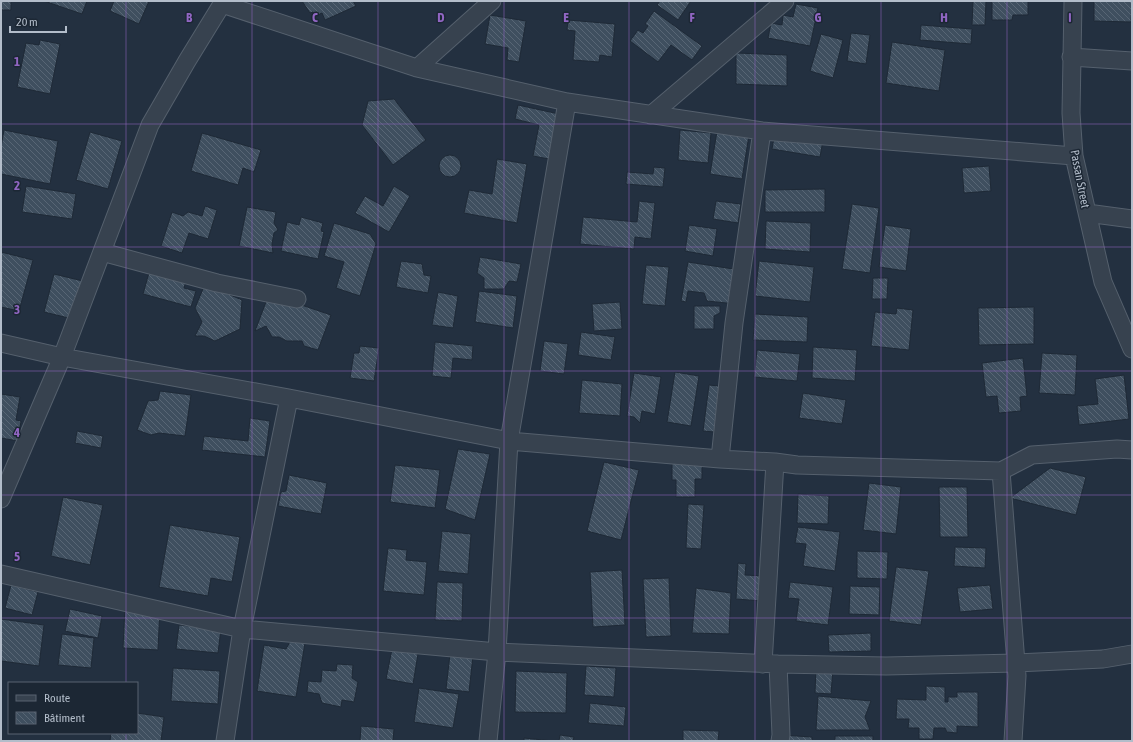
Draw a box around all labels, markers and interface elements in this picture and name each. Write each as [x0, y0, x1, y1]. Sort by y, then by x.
scale bar [10, 8, 66, 34]
text: B [186, 10, 193, 25]
text: C [312, 10, 318, 25]
text: D [437, 10, 445, 25]
text: E [563, 10, 569, 25]
text: F [689, 10, 695, 25]
text: G [815, 10, 822, 25]
text: H [940, 10, 948, 25]
text: I [1068, 10, 1072, 25]
text: 20 m [16, 15, 38, 29]
text: 1 [14, 54, 20, 69]
street label: Passan Street [1067, 149, 1093, 210]
text: 2 [14, 178, 20, 193]
text: 3 [14, 302, 20, 317]
text: 4 [13, 425, 20, 440]
text: 5 [14, 549, 20, 564]
legend [8, 682, 138, 734]
text: Route [44, 691, 70, 705]
text: Bâtiment [44, 711, 85, 725]

